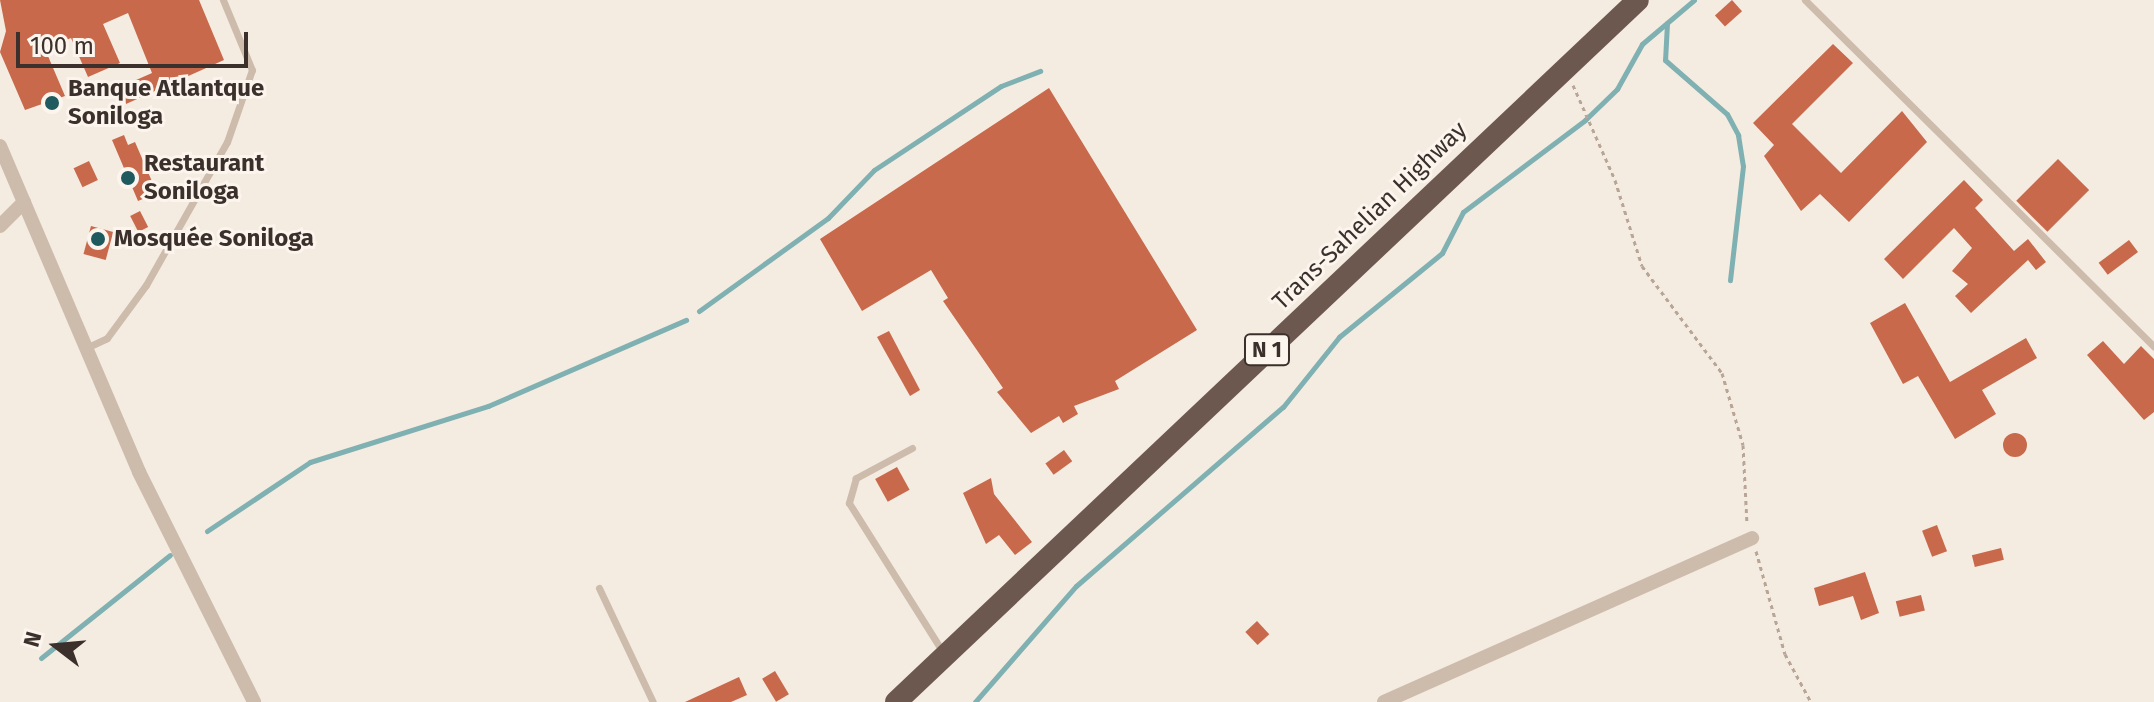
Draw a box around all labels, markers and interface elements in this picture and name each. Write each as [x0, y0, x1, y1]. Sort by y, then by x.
scale bar [20, 16, 252, 66]
text: 100 m [30, 32, 94, 60]
place label: Banque Atlantque Soniloga [68, 75, 264, 131]
marker: Banque Atlantque Soniloga [43, 94, 61, 112]
street label: Trans-Sahelian Highway [1267, 116, 1473, 316]
place label: Restaurant Soniloga [144, 150, 264, 206]
marker: Restaurant Soniloga [119, 169, 137, 187]
place label: Mosquée Soniloga [114, 225, 314, 253]
marker: Mosquée Soniloga [89, 230, 107, 248]
road number: N 1 [1243, 332, 1291, 368]
north arrow [16, 606, 96, 686]
text: N [17, 629, 47, 650]

